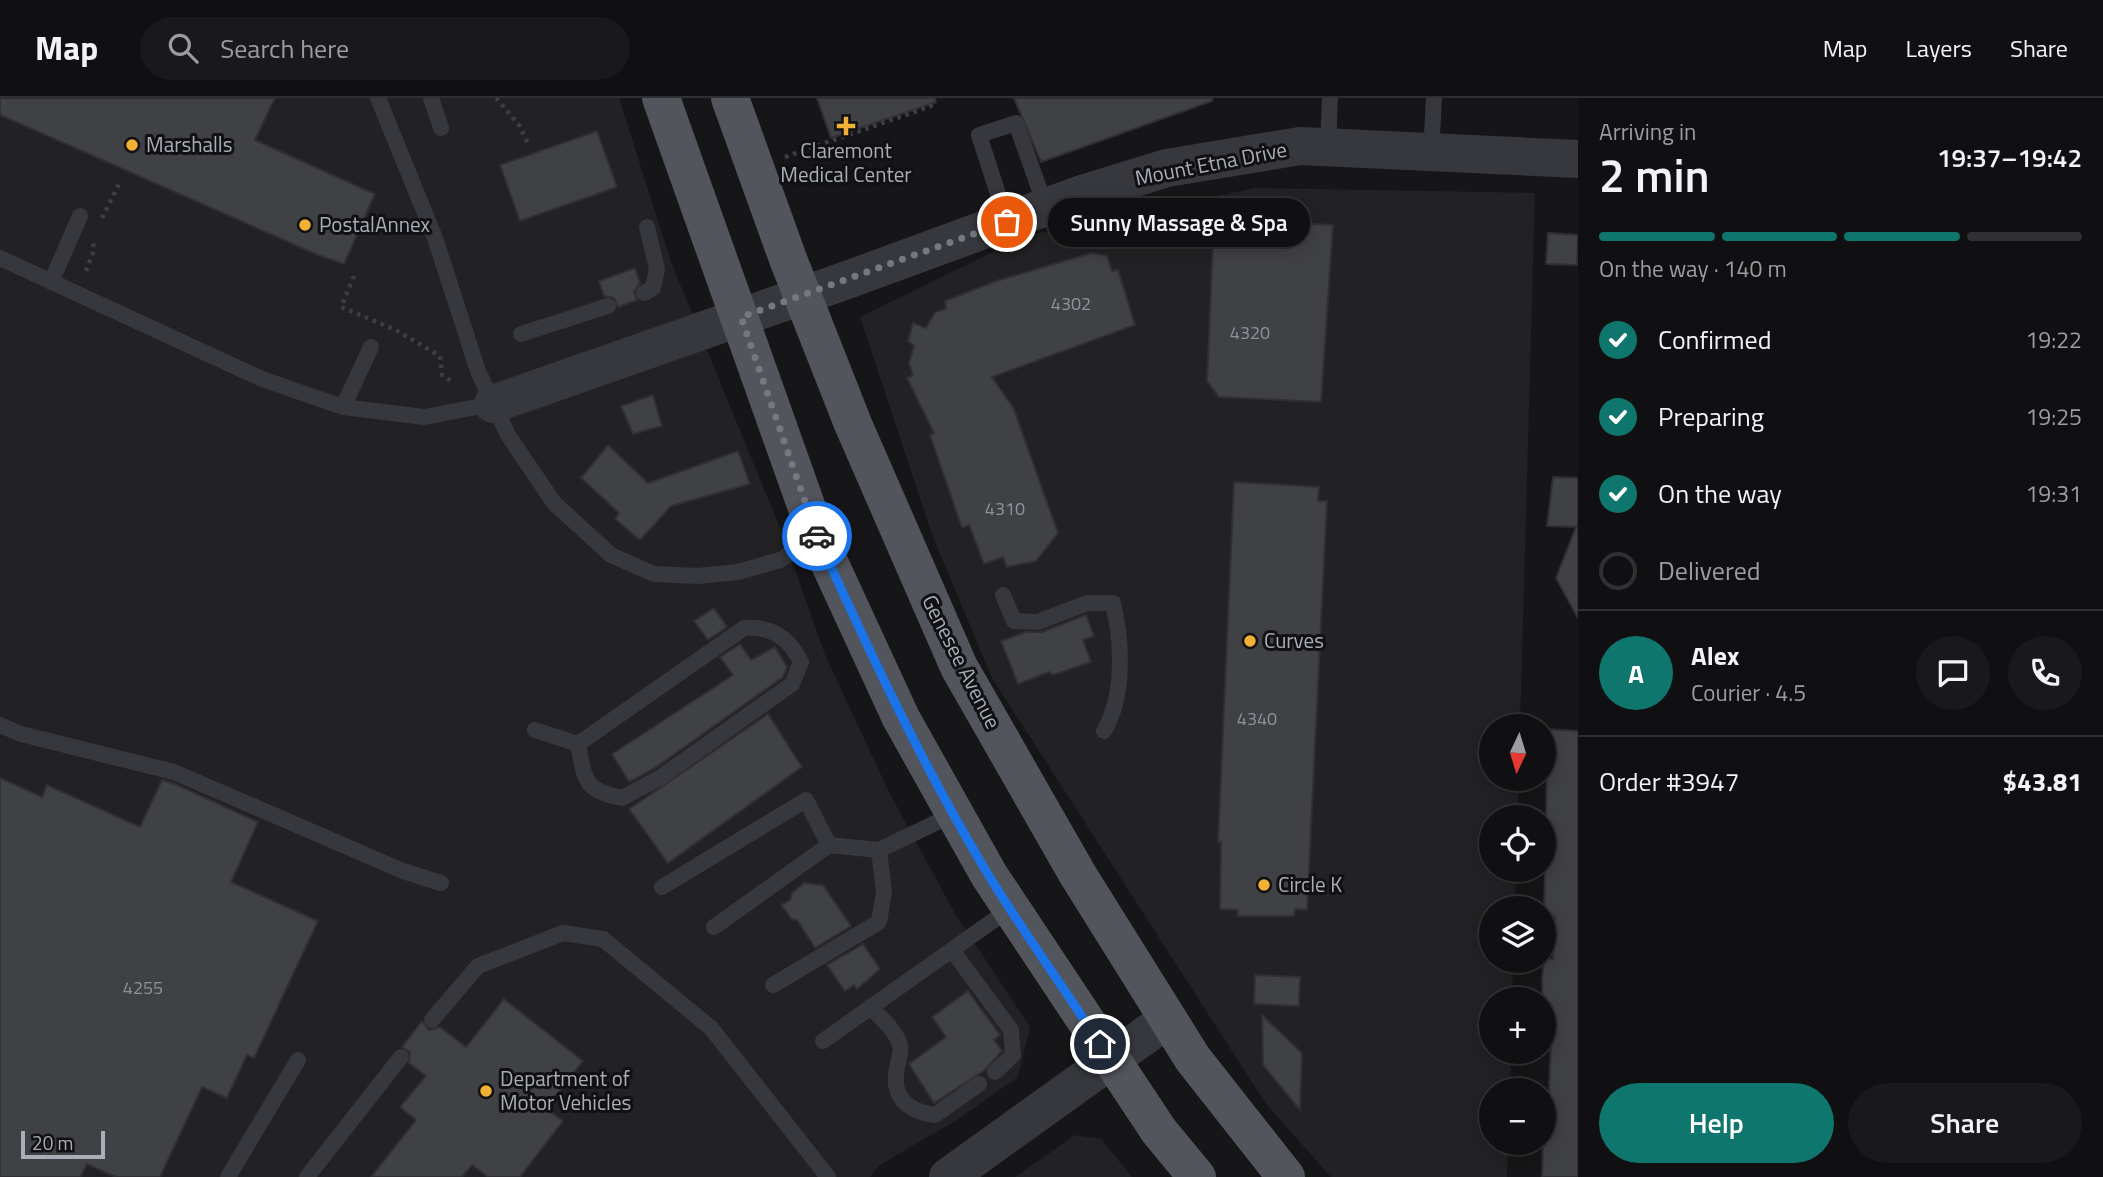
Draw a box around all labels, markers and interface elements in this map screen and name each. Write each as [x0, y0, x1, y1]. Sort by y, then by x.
search box [140, 17, 630, 80]
text: Map [35, 23, 98, 73]
icon: search [164, 29, 202, 67]
text: Search here [220, 29, 349, 68]
text: Map [1823, 30, 1868, 66]
text: Layers [1906, 30, 1972, 66]
text: Share [2010, 30, 2068, 66]
text: Arriving in [1599, 114, 1696, 149]
marker: Claremont Medical Center [836, 116, 856, 136]
place label: Marshalls [146, 128, 232, 160]
street label: Mount Etna Drive [1132, 133, 1290, 193]
place label: Claremont Medical Center [780, 134, 912, 190]
marker: Marshalls [124, 137, 140, 153]
text: 19:37–19:42 [1937, 138, 2082, 177]
text: 2 min [1599, 140, 1710, 210]
pin [977, 192, 1037, 252]
callout: Sunny Massage & Spa [1049, 198, 1312, 246]
icon: bag [988, 203, 1026, 241]
text: Sunny Massage & Spa [1070, 205, 1288, 240]
place label: PostalAnnex [319, 208, 431, 240]
marker: PostalAnnex [297, 217, 313, 233]
text: On the way · 140 m [1599, 251, 1787, 286]
house number: 4302 [1051, 290, 1091, 317]
house number: 4320 [1230, 319, 1270, 346]
text: Confirmed [1658, 320, 1772, 359]
icon: check [1599, 321, 1637, 359]
text: 19:22 [2025, 322, 2082, 357]
text: Preparing [1658, 397, 1764, 436]
icon: check [1599, 398, 1637, 436]
text: 19:25 [2025, 399, 2082, 434]
text: On the way [1658, 474, 1782, 513]
icon: check [1599, 475, 1637, 513]
text: 19:31 [2025, 476, 2082, 511]
house number: 4310 [985, 495, 1025, 522]
courier [782, 501, 852, 571]
icon: car [798, 517, 836, 555]
text: Delivered [1658, 551, 1761, 590]
street label: Genesee Avenue [914, 589, 1009, 734]
place label: Curves [1264, 624, 1324, 656]
marker: Curves [1242, 633, 1258, 649]
text: Alex [1691, 636, 1739, 675]
button: chat [1916, 636, 1990, 710]
button: phone [2008, 636, 2082, 710]
text: A [1628, 654, 1644, 693]
text: Courier · 4.5 [1691, 675, 1806, 710]
house number: 4340 [1237, 705, 1277, 732]
north arrow [1479, 714, 1556, 791]
map controls [1479, 714, 1556, 1155]
text: Order #3947 [1599, 762, 1739, 801]
text: $43.81 [2003, 762, 2082, 801]
button: locate [1479, 805, 1556, 882]
place label: Circle K [1278, 868, 1342, 900]
marker: Circle K [1256, 877, 1272, 893]
button: layers [1479, 896, 1556, 973]
house number: 4255 [123, 974, 163, 1001]
button: + [1479, 987, 1556, 1064]
pin [1070, 1014, 1130, 1074]
icon: home [1081, 1025, 1119, 1063]
place label: Department of Motor Vehicles [500, 1062, 631, 1118]
button: − [1479, 1078, 1556, 1155]
marker: Department of Motor Vehicles [478, 1083, 494, 1099]
button: Help [1599, 1083, 1834, 1163]
button: Share [1848, 1083, 2082, 1163]
scale bar [21, 1128, 105, 1160]
text: 20 m [32, 1128, 73, 1157]

